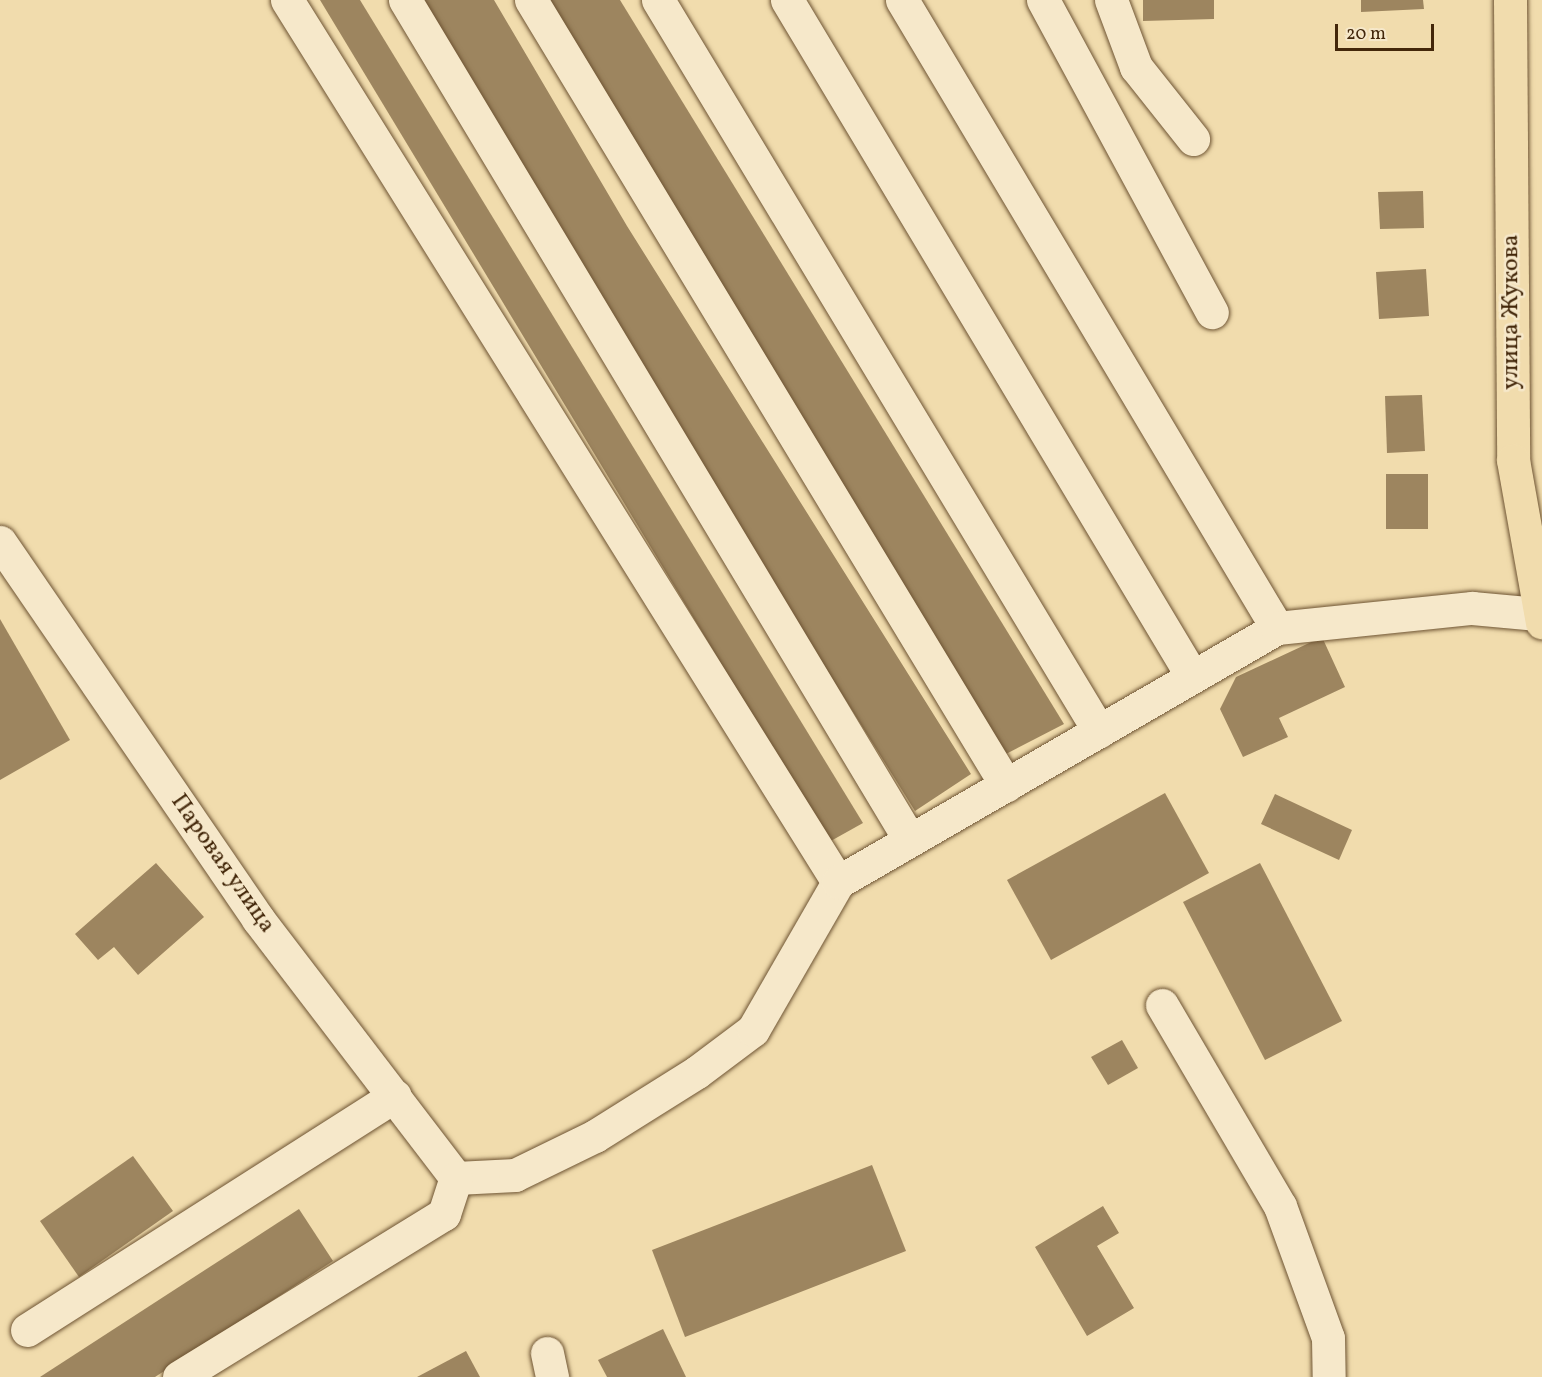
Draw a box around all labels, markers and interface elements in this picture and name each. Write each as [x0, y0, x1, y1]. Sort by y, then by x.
scale bar [1338, 12, 1437, 50]
text: 20 m [1346, 22, 1386, 47]
street label: улица Жукова [1498, 234, 1526, 390]
street label: Паровая улица [163, 789, 281, 939]

